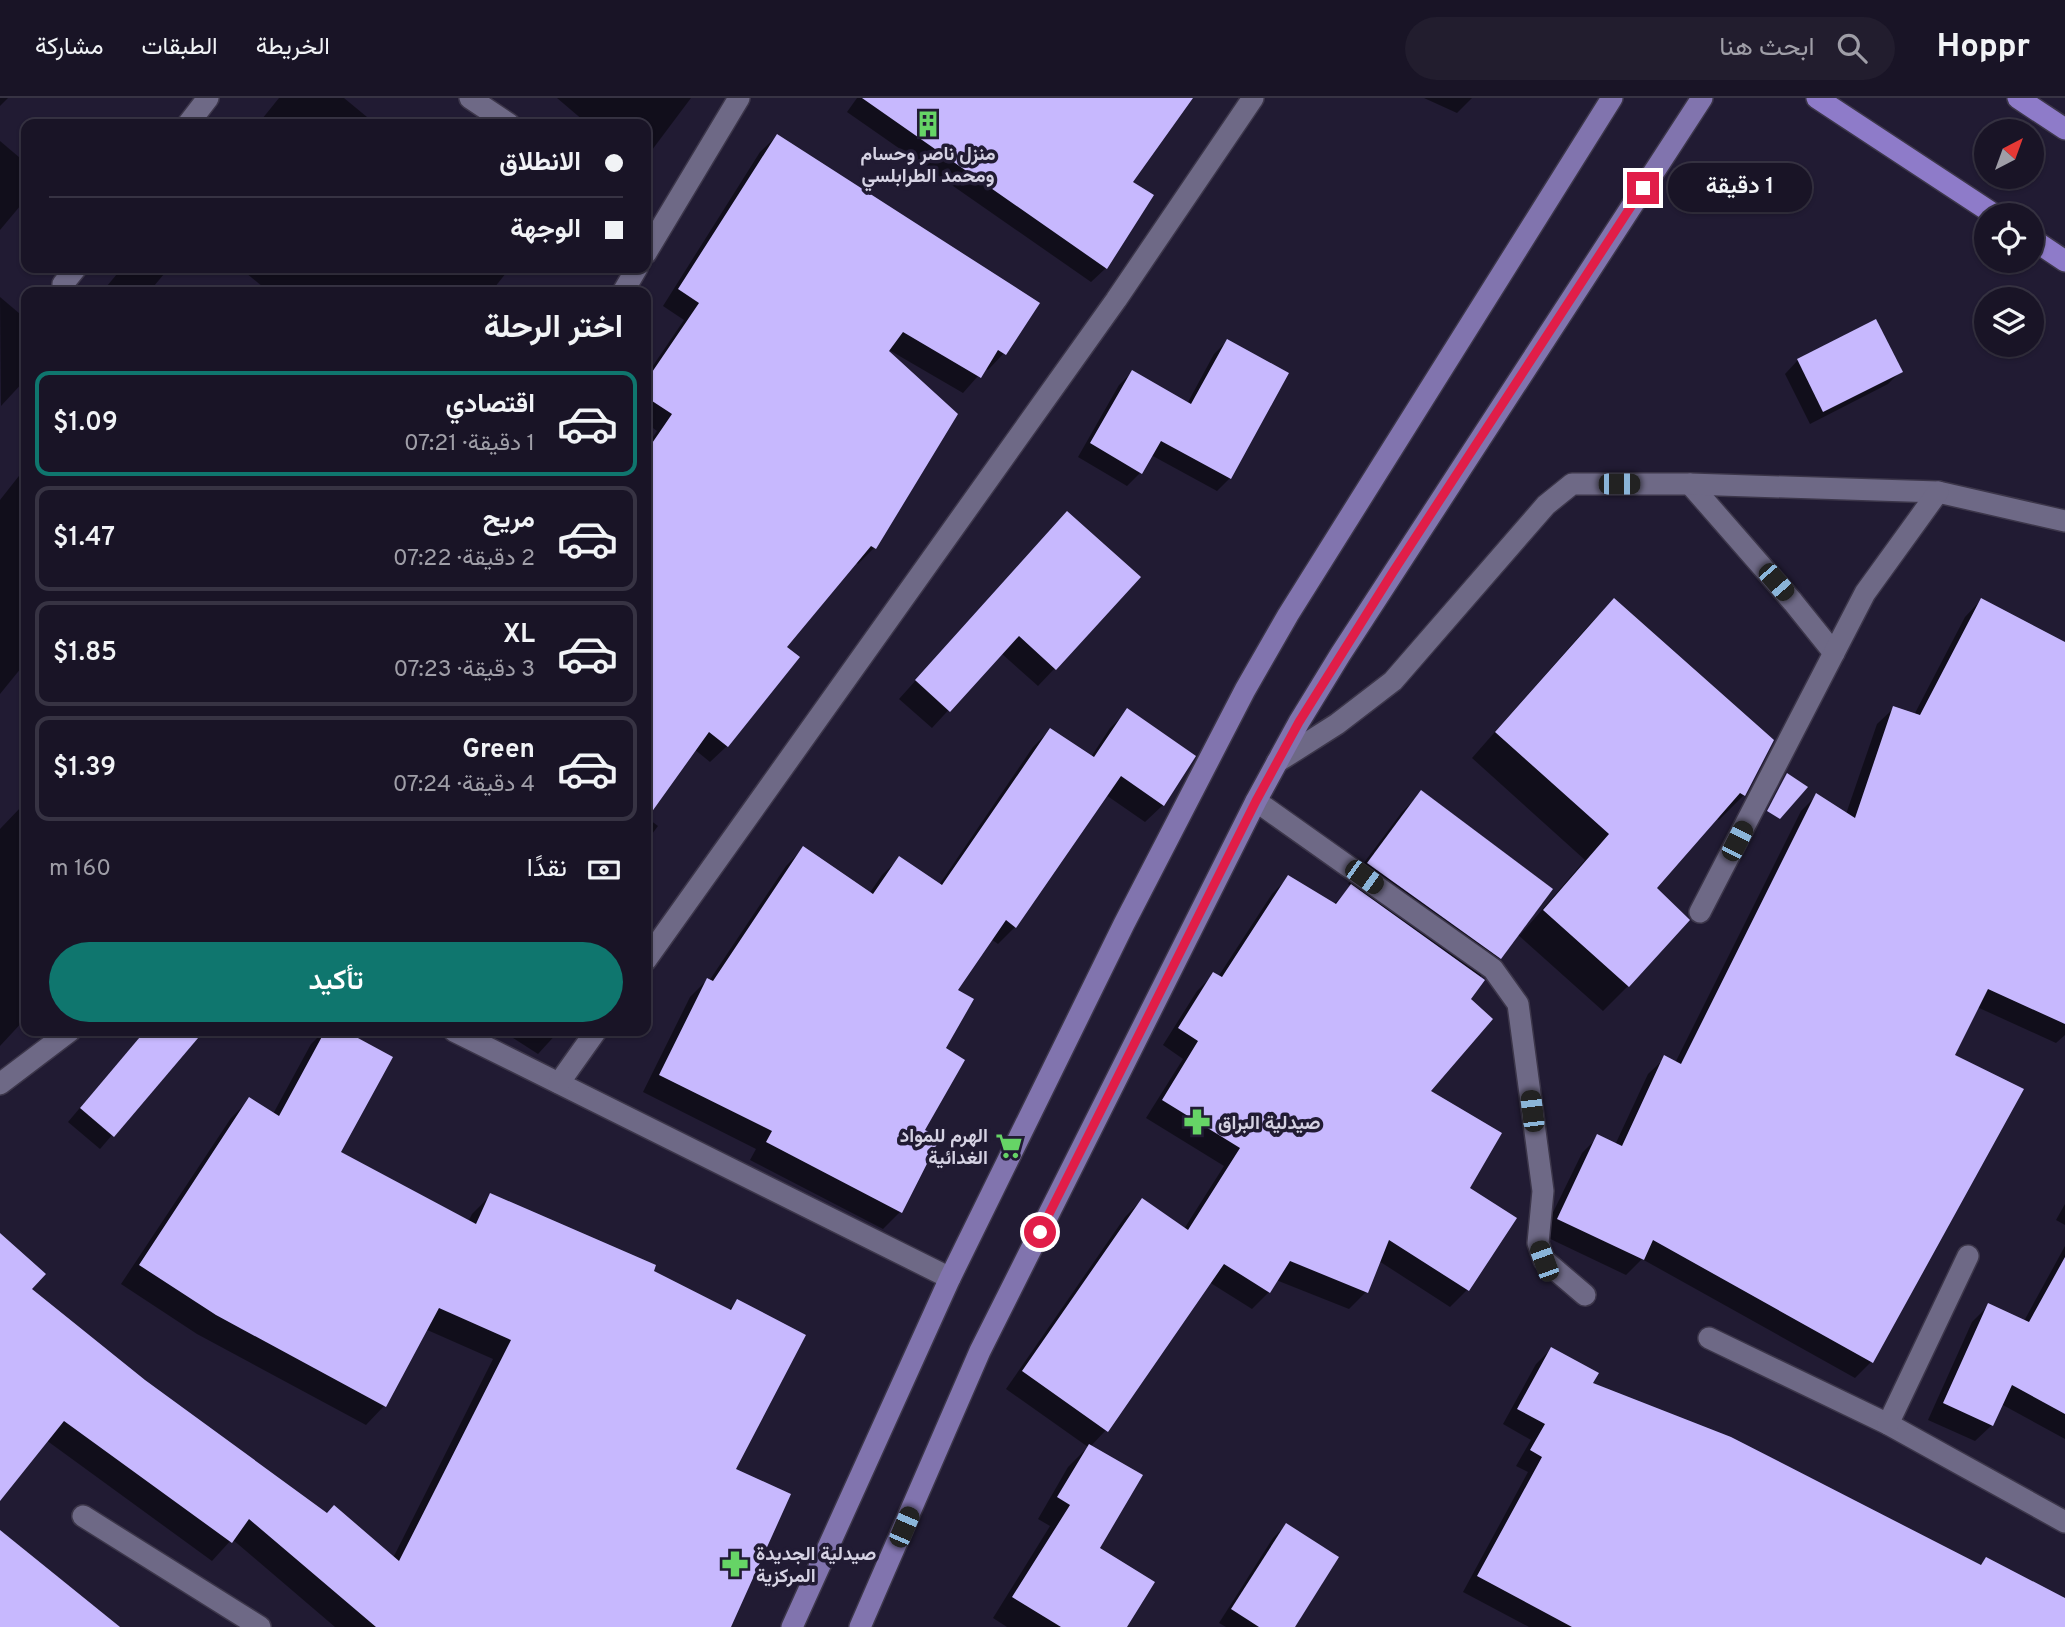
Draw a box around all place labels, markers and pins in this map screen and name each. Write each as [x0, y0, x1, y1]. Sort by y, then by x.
building icon: منزل ناصر وحسام ومحمد الطرابلسي [913, 109, 943, 139]
place label: منزل ناصر وحسام ومحمد الطرابلسي [861, 143, 995, 192]
pharmacy icon: صيدلية البراق [1182, 1107, 1212, 1137]
place label: صيدلية البراق [1218, 1112, 1321, 1136]
place label: الهرم للمواد الغدائية [900, 1125, 988, 1171]
supermarket icon: الهرم للمواد الغدائية [994, 1131, 1024, 1161]
place label: صيدلية الجديدة المركزية [756, 1543, 876, 1589]
pharmacy icon: صيدلية الجديدة المركزية [720, 1549, 750, 1579]

